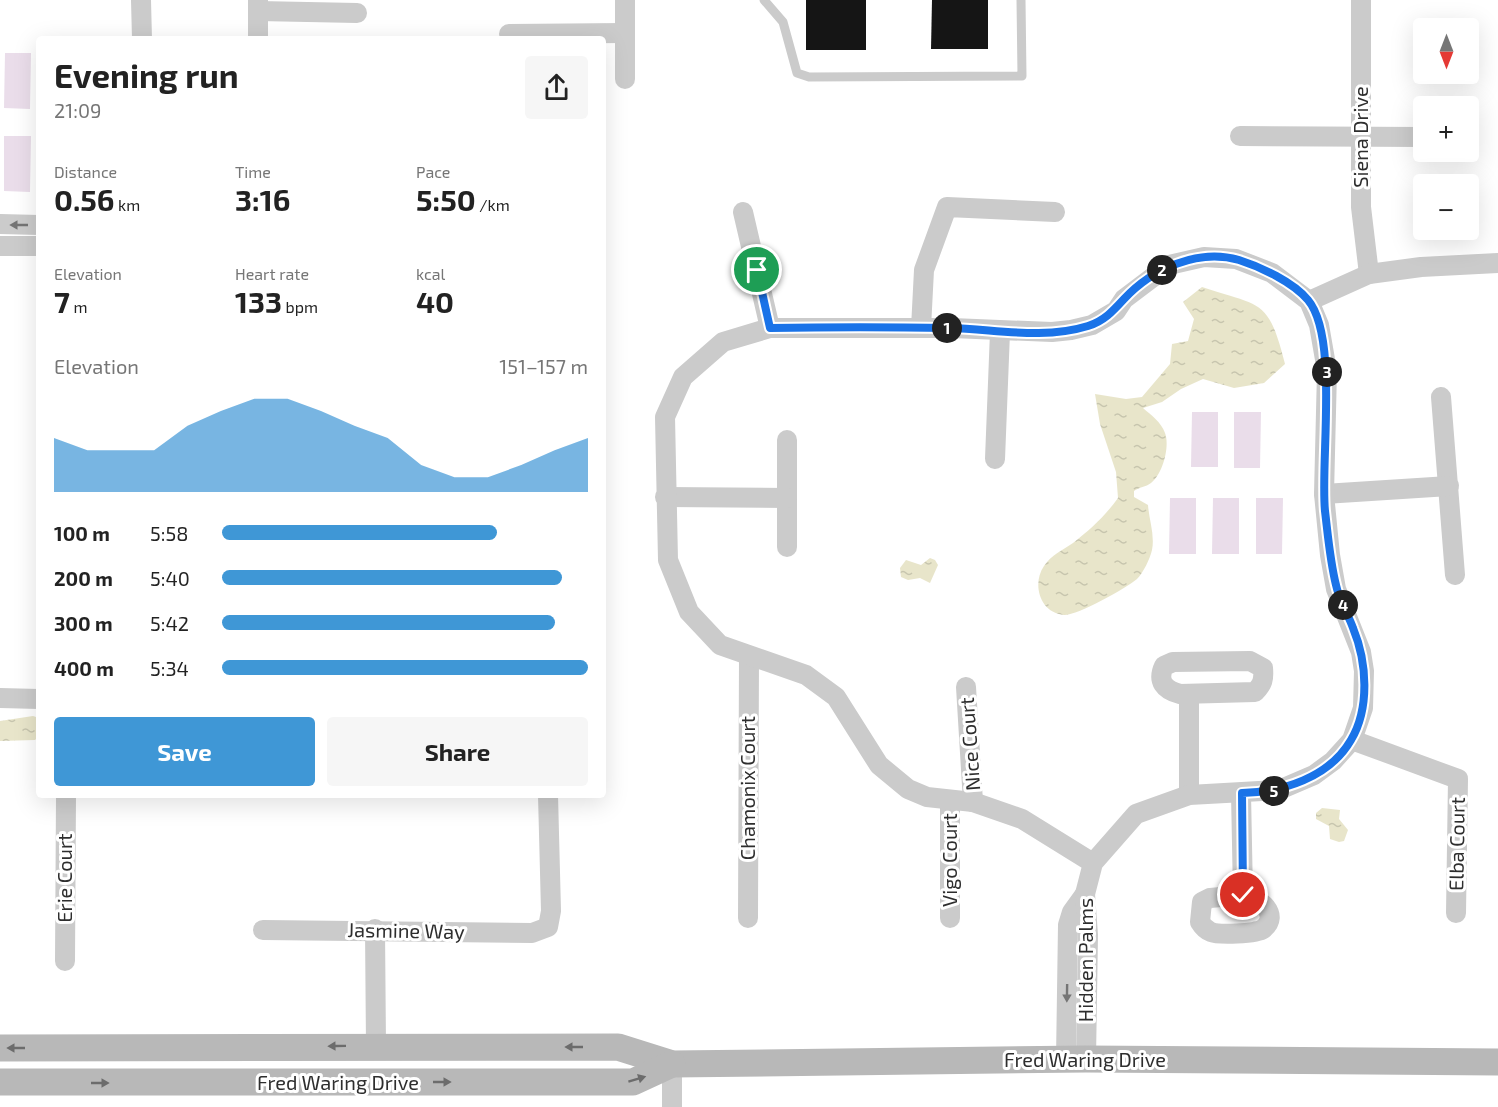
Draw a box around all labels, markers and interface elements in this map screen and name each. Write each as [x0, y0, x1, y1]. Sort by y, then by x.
north arrow [1413, 18, 1479, 84]
map controls [1413, 18, 1479, 240]
text: Evening run [54, 55, 239, 95]
button: share [525, 56, 588, 119]
street label: Siena Drive [1348, 86, 1372, 188]
button: + [1413, 96, 1479, 162]
text: 21:09 [54, 98, 101, 122]
text: Distance [54, 162, 117, 181]
text: Time [235, 162, 271, 181]
text: Pace [416, 162, 450, 181]
button: − [1413, 174, 1479, 240]
text: 0.56 [54, 181, 115, 217]
text: 3:16 [235, 181, 290, 217]
text: 5:50 [416, 181, 476, 217]
text: km [115, 195, 140, 214]
text: /km [476, 195, 510, 214]
one-way arrow [10, 220, 29, 229]
pin [731, 244, 782, 295]
icon: arrive [740, 253, 773, 286]
pin: 2 [1147, 255, 1177, 285]
text: 2 [1157, 260, 1167, 279]
text: Elevation [54, 264, 122, 283]
text: Heart rate [235, 264, 309, 283]
text: kcal [416, 264, 445, 283]
text: 7 [54, 283, 70, 319]
text: 133 [235, 283, 282, 319]
text: 40 [416, 283, 454, 319]
text: m [70, 297, 87, 316]
text: bpm [282, 297, 318, 316]
pin: 1 [932, 313, 962, 343]
text: 1 [944, 318, 950, 337]
text: Elevation [54, 354, 139, 378]
text: 151–157 m [499, 354, 588, 378]
pin: 3 [1312, 357, 1342, 387]
text: 3 [1322, 362, 1332, 381]
text: 100 m [54, 521, 110, 545]
text: 5:58 [150, 521, 188, 545]
text: 200 m [54, 566, 113, 590]
text: 5:40 [150, 566, 190, 590]
pin: 4 [1328, 590, 1358, 620]
text: 4 [1338, 595, 1348, 614]
text: 300 m [54, 611, 113, 635]
text: 5:42 [150, 611, 189, 635]
text: 400 m [54, 656, 114, 680]
text: 5:34 [150, 656, 189, 680]
street label: Nice Court [954, 696, 984, 792]
street label: Chamonix Court [735, 715, 759, 860]
button: Save [54, 717, 315, 786]
button: Share [327, 717, 588, 786]
pin: 5 [1259, 776, 1289, 806]
text: 5 [1270, 781, 1278, 800]
street label: Elba Court [1443, 797, 1469, 891]
street label: Vigo Court [937, 813, 961, 907]
street label: Erie Court [52, 833, 76, 923]
pin [1217, 869, 1268, 920]
icon: check [1226, 878, 1259, 911]
street label: Hidden Palms [1073, 898, 1097, 1022]
street label: Jasmine Way [347, 917, 465, 943]
one-way arrow [1062, 983, 1072, 1002]
one-way arrow [328, 1042, 347, 1051]
one-way arrow [565, 1042, 584, 1052]
one-way arrow [7, 1043, 26, 1053]
street label: Fred Waring Drive [1004, 1047, 1166, 1071]
street label: Fred Waring Drive [257, 1070, 419, 1094]
one-way arrow [628, 1073, 646, 1083]
one-way arrow [433, 1077, 452, 1087]
one-way arrow [91, 1078, 110, 1088]

